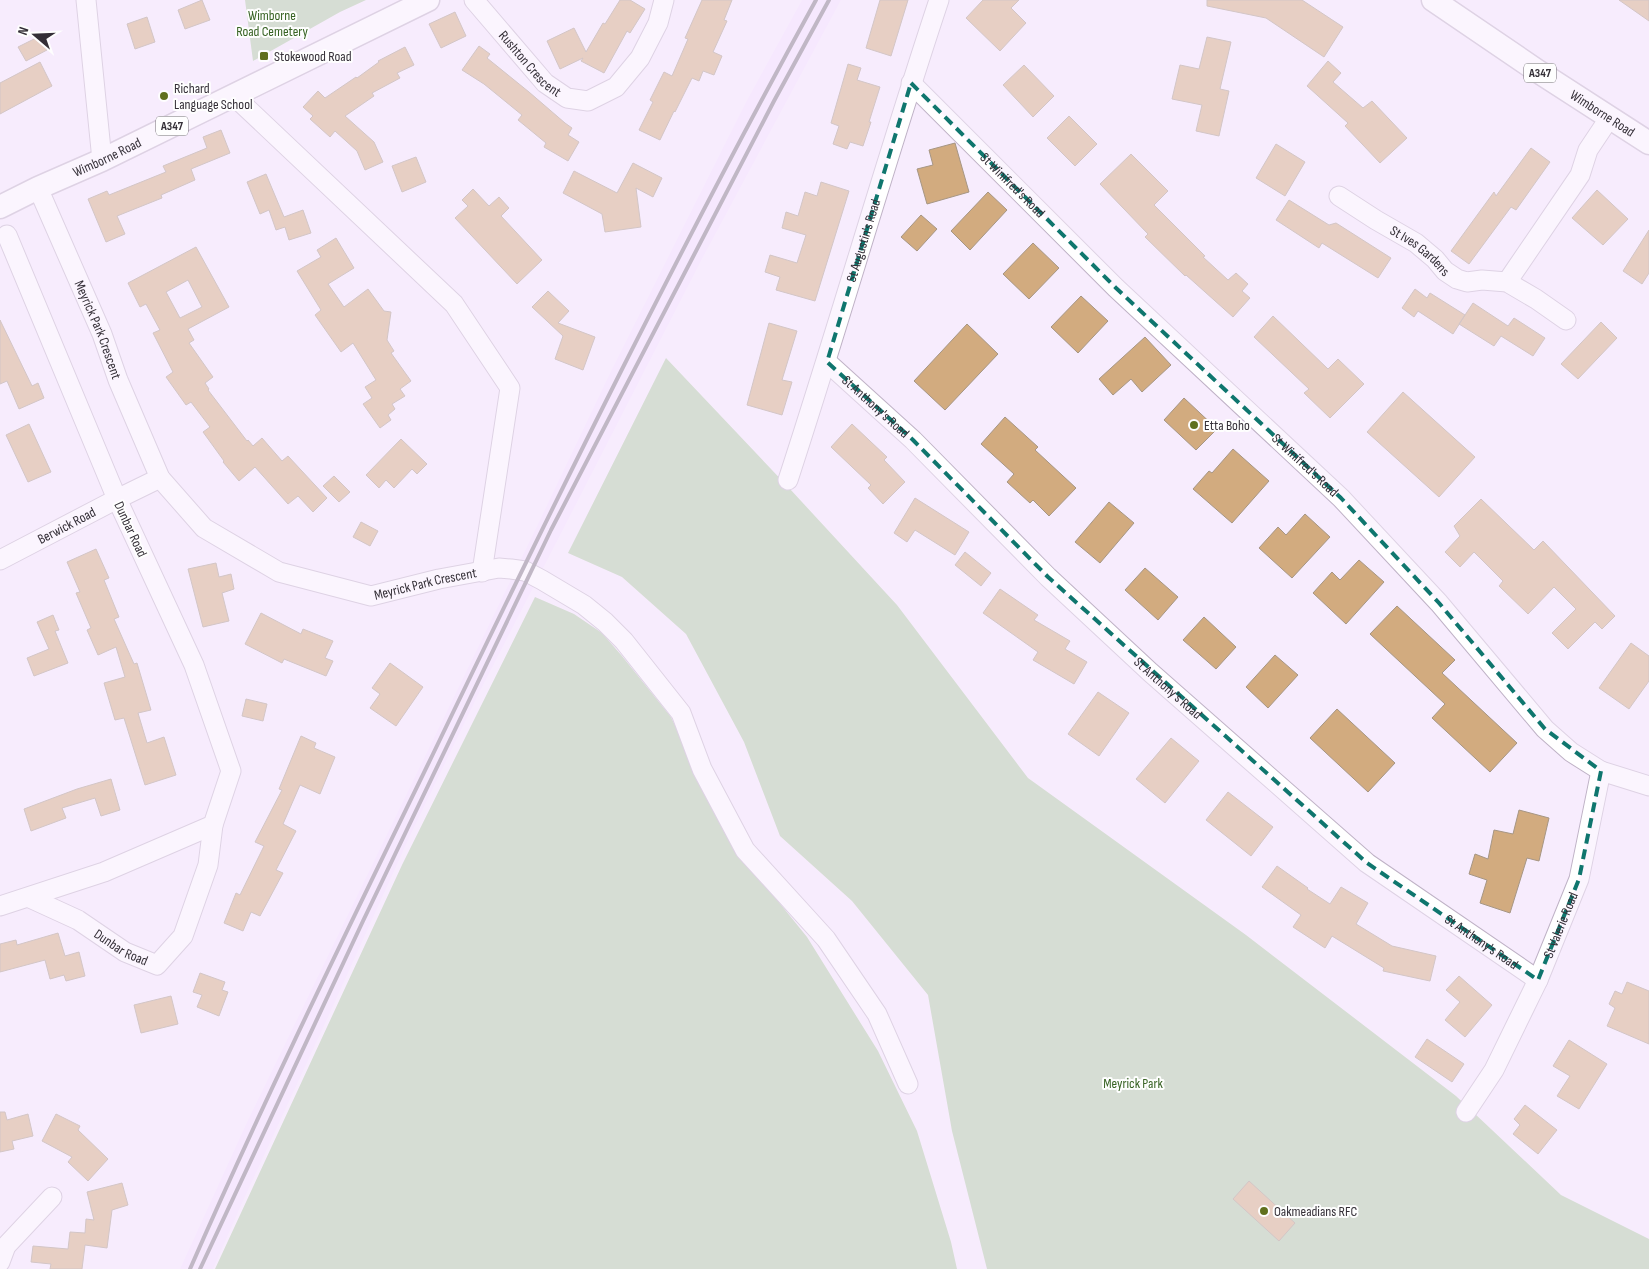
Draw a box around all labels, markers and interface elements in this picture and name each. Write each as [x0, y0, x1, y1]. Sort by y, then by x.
park label: Wimborne Road Cemetery [236, 7, 308, 40]
north arrow [10, 10, 60, 60]
text: N [14, 25, 32, 37]
street label: Rushton Crescent [495, 27, 564, 101]
place label: Stokewood Road [274, 48, 352, 65]
marker: Stokewood Road [258, 50, 270, 62]
road number: A347 [1524, 64, 1556, 82]
place label: Richard Language School [174, 80, 253, 113]
street label: Wimborne Road [1567, 86, 1638, 141]
marker: Richard Language School [158, 90, 170, 102]
road number: A347 [156, 116, 188, 136]
street label: Wimborne Road [70, 134, 144, 181]
street label: St Winifred's Road [976, 149, 1049, 221]
street label: St Augustin's Road [843, 197, 884, 284]
street label: St Ives Gardens [1387, 222, 1452, 280]
street label: Meyrick Park Crescent [71, 278, 125, 381]
street label: St Anthony's Road [838, 372, 913, 442]
place label: Etta Boho [1204, 417, 1250, 434]
marker: Etta Boho [1188, 419, 1200, 431]
street label: St Winifred's Road [1268, 430, 1342, 500]
street label: Dunbar Road [110, 499, 151, 560]
street label: Berwick Road [35, 504, 99, 548]
street label: Meyrick Park Crescent [372, 564, 478, 604]
street label: St Anthony's Road [1130, 654, 1206, 723]
street label: St Valerie Road [1540, 889, 1582, 961]
street label: St Anthony's Road [1442, 911, 1522, 973]
street label: Dunbar Road [91, 925, 150, 969]
park label: Meyrick Park [1103, 1075, 1163, 1092]
place label: Oakmeadians RFC [1274, 1203, 1357, 1220]
marker: Oakmeadians RFC [1258, 1205, 1270, 1217]

